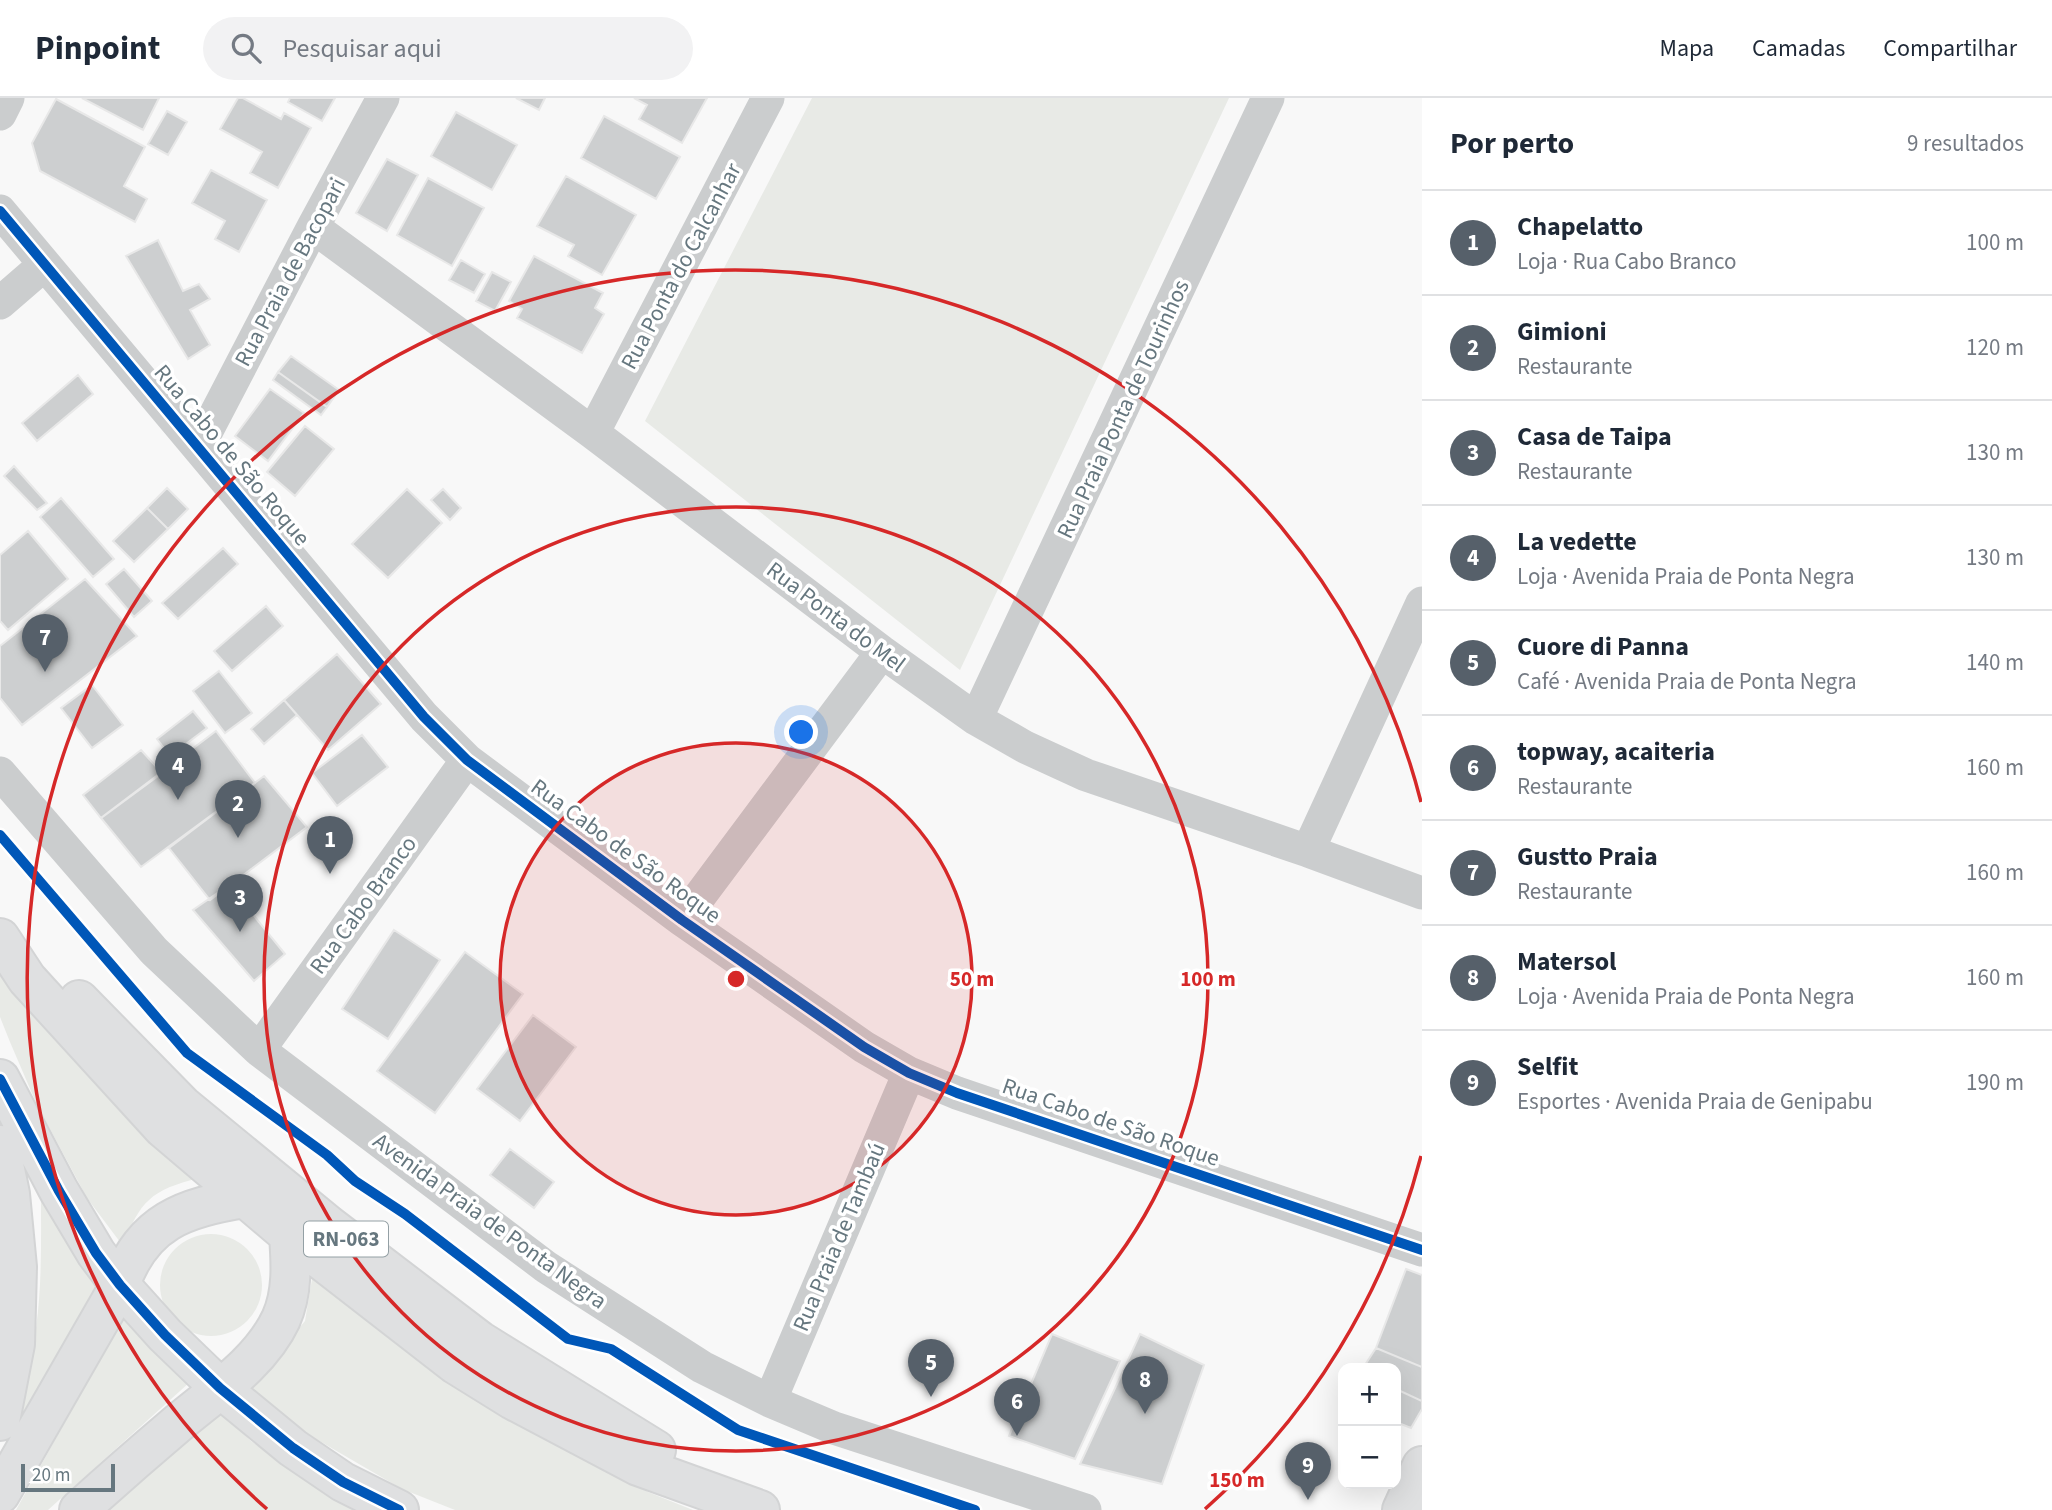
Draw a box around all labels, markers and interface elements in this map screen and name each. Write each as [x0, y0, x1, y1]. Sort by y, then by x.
search box [203, 17, 693, 80]
text: Pinpoint [35, 25, 161, 72]
icon: search [227, 29, 265, 67]
text: Pesquisar aqui [283, 30, 442, 67]
text: Mapa [1659, 31, 1714, 66]
text: Camadas [1752, 31, 1845, 66]
text: Compartilhar [1883, 31, 2017, 66]
text: Por perto [1450, 122, 1574, 165]
text: 9 resultados [1907, 127, 2024, 160]
street label: Rua Ponta do Calcanhar [613, 156, 750, 375]
street label: Rua Praia de Bacopari [226, 172, 354, 372]
text: Chapelatto [1517, 208, 1643, 245]
text: 1 [1467, 226, 1479, 259]
text: 100 m [1966, 226, 2024, 259]
text: Loja · Rua Cabo Branco [1517, 245, 1736, 278]
street label: Rua Praia Ponta de Tourinhos [1048, 274, 1198, 544]
text: Gimioni [1517, 313, 1607, 350]
text: 2 [1467, 331, 1479, 364]
text: 120 m [1966, 331, 2024, 364]
text: Restaurante [1517, 350, 1632, 383]
street label: Rua Cabo de São Roque [146, 357, 318, 553]
text: Casa de Taipa [1517, 418, 1672, 455]
text: 3 [1467, 436, 1479, 469]
text: 130 m [1966, 436, 2024, 469]
text: Restaurante [1517, 455, 1632, 488]
text: La vedette [1517, 523, 1637, 560]
text: 4 [1467, 541, 1479, 574]
text: 130 m [1966, 541, 2024, 574]
street label: Rua Ponta do Mel [760, 554, 912, 680]
text: Loja · Avenida Praia de Ponta Negra [1517, 560, 1855, 593]
pin: 7 [22, 614, 68, 672]
text: Cuore di Panna [1517, 628, 1689, 665]
text: 5 [1467, 646, 1479, 679]
text: 140 m [1966, 646, 2024, 679]
text: Café · Avenida Praia de Ponta Negra [1517, 665, 1856, 698]
your location [784, 715, 818, 749]
text: topway, acaiteria [1517, 733, 1715, 770]
pin: 4 [155, 742, 201, 800]
text: 6 [1467, 751, 1479, 784]
text: 160 m [1966, 751, 2024, 784]
text: Restaurante [1517, 770, 1632, 803]
street label: Rua Cabo de São Roque [524, 771, 728, 931]
pin: 2 [215, 780, 261, 838]
pin: 1 [307, 816, 353, 874]
street label: Rua Cabo Branco [301, 829, 425, 981]
text: Gustto Praia [1517, 838, 1658, 875]
text: 7 [1467, 856, 1479, 889]
text: 160 m [1966, 856, 2024, 889]
pin: 3 [217, 874, 263, 932]
text: Restaurante [1517, 875, 1632, 908]
text: Matersol [1517, 943, 1617, 980]
text: 8 [1467, 961, 1479, 994]
text: 160 m [1966, 961, 2024, 994]
text: 50 m [950, 964, 994, 994]
text: 100 m [1180, 964, 1236, 994]
centre of rings [724, 967, 748, 991]
text: Loja · Avenida Praia de Ponta Negra [1517, 980, 1855, 1013]
text: Selfit [1517, 1048, 1578, 1085]
text: 9 [1467, 1066, 1479, 1099]
text: 190 m [1966, 1066, 2024, 1099]
street label: Rua Cabo de São Roque [998, 1069, 1224, 1175]
text: Esportes · Avenida Praia de Genipabu [1517, 1085, 1873, 1118]
street label: Avenida Praia de Ponta Negra [366, 1125, 614, 1317]
street label: Rua Praia de Tambaú [784, 1137, 894, 1337]
road number: RN-063 [304, 1222, 388, 1256]
pin: 5 [908, 1339, 954, 1397]
pin: 8 [1122, 1356, 1168, 1414]
map controls [1338, 1363, 1401, 1489]
button: + [1338, 1363, 1401, 1426]
pin: 6 [994, 1378, 1040, 1436]
button: − [1338, 1426, 1401, 1489]
pin: 9 [1285, 1442, 1331, 1500]
scale bar [21, 1461, 116, 1493]
text: 20 m [32, 1462, 70, 1489]
text: 150 m [1209, 1465, 1265, 1495]

